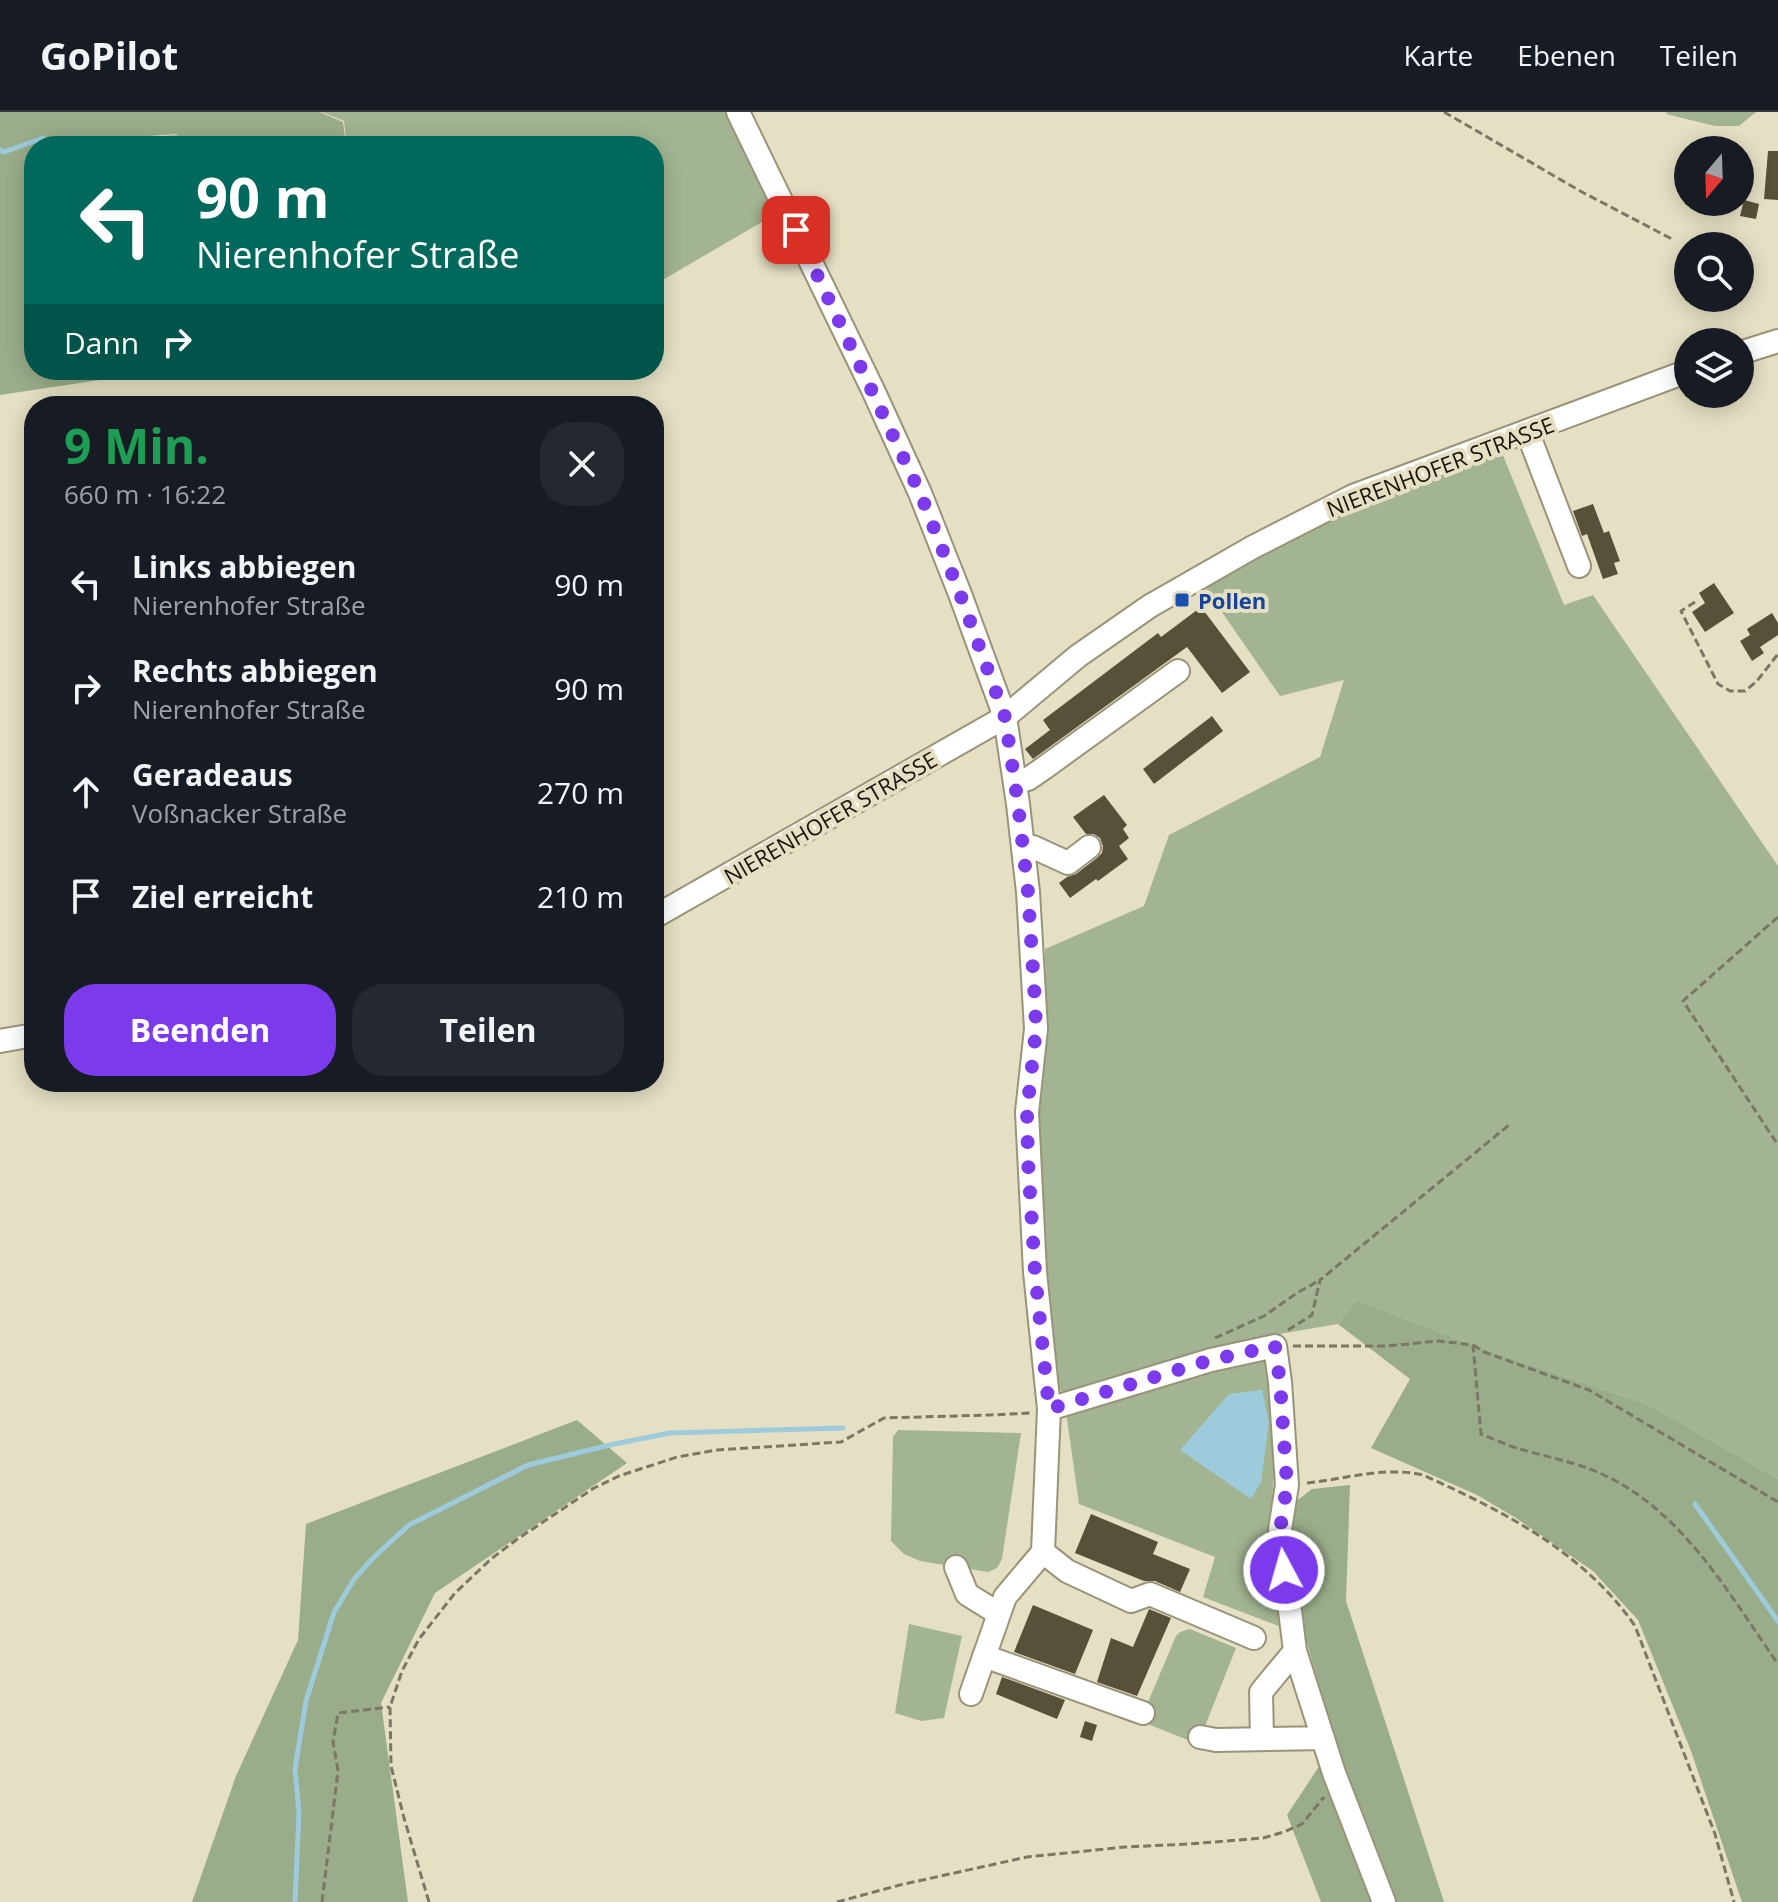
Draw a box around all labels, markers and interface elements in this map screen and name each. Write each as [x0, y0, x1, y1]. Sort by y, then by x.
text: GoPilot [40, 29, 178, 81]
text: Karte [1403, 36, 1473, 74]
text: Ebenen [1517, 36, 1616, 74]
text: Teilen [1660, 36, 1738, 74]
north arrow [1674, 136, 1754, 216]
map controls [1674, 136, 1754, 408]
text: 90 m [196, 158, 330, 234]
icon: left [64, 168, 168, 272]
pin [762, 196, 830, 264]
icon: arrive [774, 208, 818, 252]
text: Nierenhofer Straße [196, 230, 519, 279]
button: search [1674, 232, 1754, 312]
icon: right [155, 320, 199, 364]
text: Dann [64, 322, 139, 363]
button: layers [1674, 328, 1754, 408]
street label: NIERENHOFER STRASSE [1322, 409, 1558, 523]
text: 9 Min. [64, 413, 209, 478]
button: close [540, 422, 624, 506]
text: 660 m · 16:22 [64, 476, 226, 512]
text: Links abbiegen [132, 546, 357, 587]
icon: left [64, 562, 108, 606]
text: 90 m [554, 564, 624, 605]
place label: Pollen [1198, 585, 1266, 615]
text: Nierenhofer Straße [132, 587, 366, 623]
marker: Pollen [1173, 591, 1191, 609]
text: Rechts abbiegen [132, 650, 378, 691]
icon: right [64, 666, 108, 710]
text: 90 m [554, 668, 624, 709]
text: Nierenhofer Straße [132, 691, 366, 727]
street label: NIERENHOFER STRASSE [718, 744, 942, 890]
text: Geradeaus [132, 754, 293, 795]
icon: ahead [64, 770, 108, 814]
text: 270 m [537, 772, 624, 813]
text: Voßnacker Straße [132, 795, 347, 831]
icon: arrive [64, 874, 108, 918]
text: Ziel erreicht [132, 876, 313, 917]
text: 210 m [537, 876, 624, 917]
button: Beenden [64, 984, 336, 1076]
button: Teilen [352, 984, 624, 1076]
position arrow [1242, 1528, 1326, 1612]

